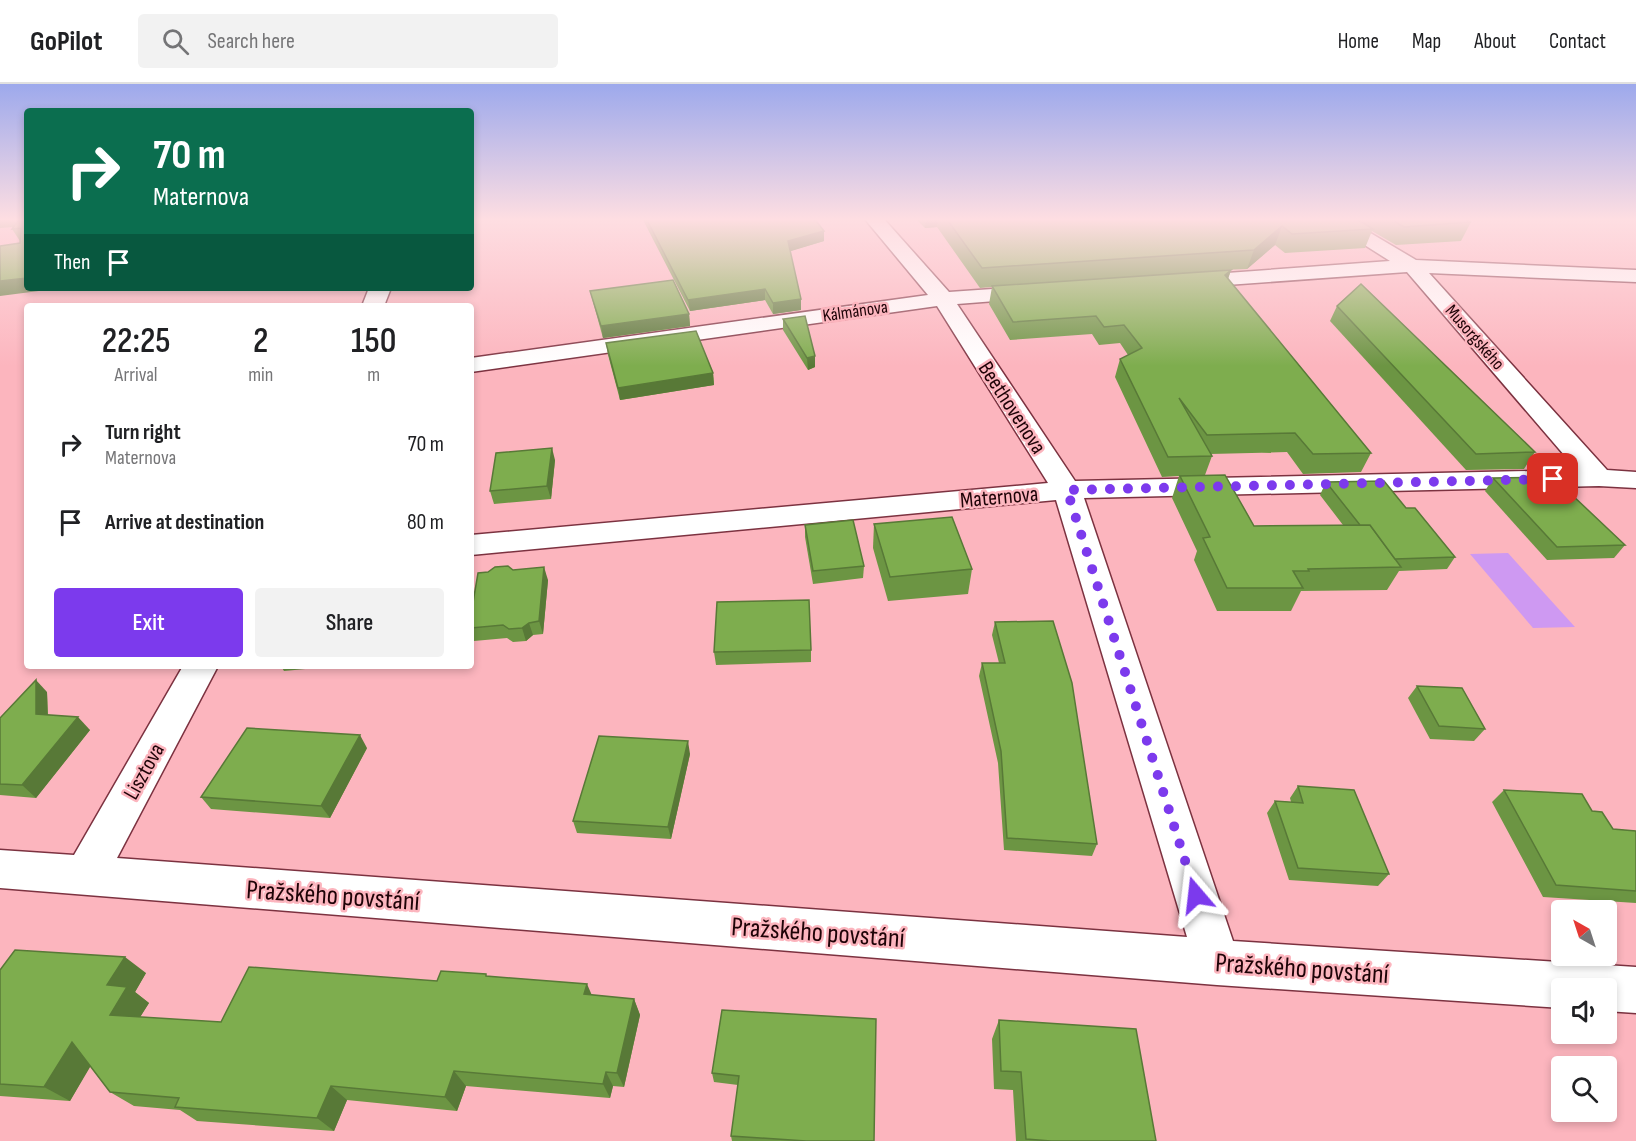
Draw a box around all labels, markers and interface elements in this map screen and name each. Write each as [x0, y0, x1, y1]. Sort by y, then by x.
search box [138, 14, 558, 68]
text: GoPilot [30, 25, 102, 58]
icon: search [159, 25, 192, 58]
text: Search here [207, 28, 295, 55]
text: Home [1338, 29, 1379, 54]
text: Map [1412, 29, 1441, 54]
text: About [1474, 29, 1516, 54]
text: Contact [1549, 29, 1606, 54]
text: 70 m [153, 130, 226, 181]
icon: right [54, 132, 132, 210]
text: Maternova [153, 181, 249, 213]
icon: arrive [102, 246, 135, 279]
text: Then [54, 249, 90, 276]
street label: Kálmánova [821, 297, 889, 326]
street label: Musorgského [1441, 300, 1509, 374]
text: 22:25 [102, 320, 171, 363]
text: 2 [253, 320, 268, 363]
text: 150 [351, 320, 396, 363]
street label: Beethovenova [972, 357, 1052, 459]
text: Arrival [115, 363, 158, 387]
text: min [248, 363, 273, 387]
text: m [367, 363, 380, 387]
text: Turn right [105, 419, 181, 446]
icon: right [54, 428, 87, 461]
text: 70 m [408, 431, 444, 458]
text: Maternova [105, 446, 176, 470]
pin [1527, 453, 1578, 504]
icon: arrive [1536, 462, 1569, 495]
street label: Maternova [959, 481, 1039, 514]
icon: arrive [54, 506, 87, 539]
text: Arrive at destination [105, 509, 264, 536]
text: 80 m [407, 509, 444, 536]
button: Exit [54, 588, 243, 657]
button: Share [255, 588, 444, 657]
street label: Lisztova [118, 739, 171, 804]
position arrow [1164, 863, 1228, 927]
street label: Pražského povstání [245, 874, 421, 918]
north arrow [1551, 900, 1617, 966]
map controls [1551, 900, 1617, 1122]
street label: Pražského povstání [730, 911, 906, 955]
street label: Pražského povstání [1214, 947, 1390, 991]
button: sound [1551, 978, 1617, 1044]
button: search [1551, 1056, 1617, 1122]

